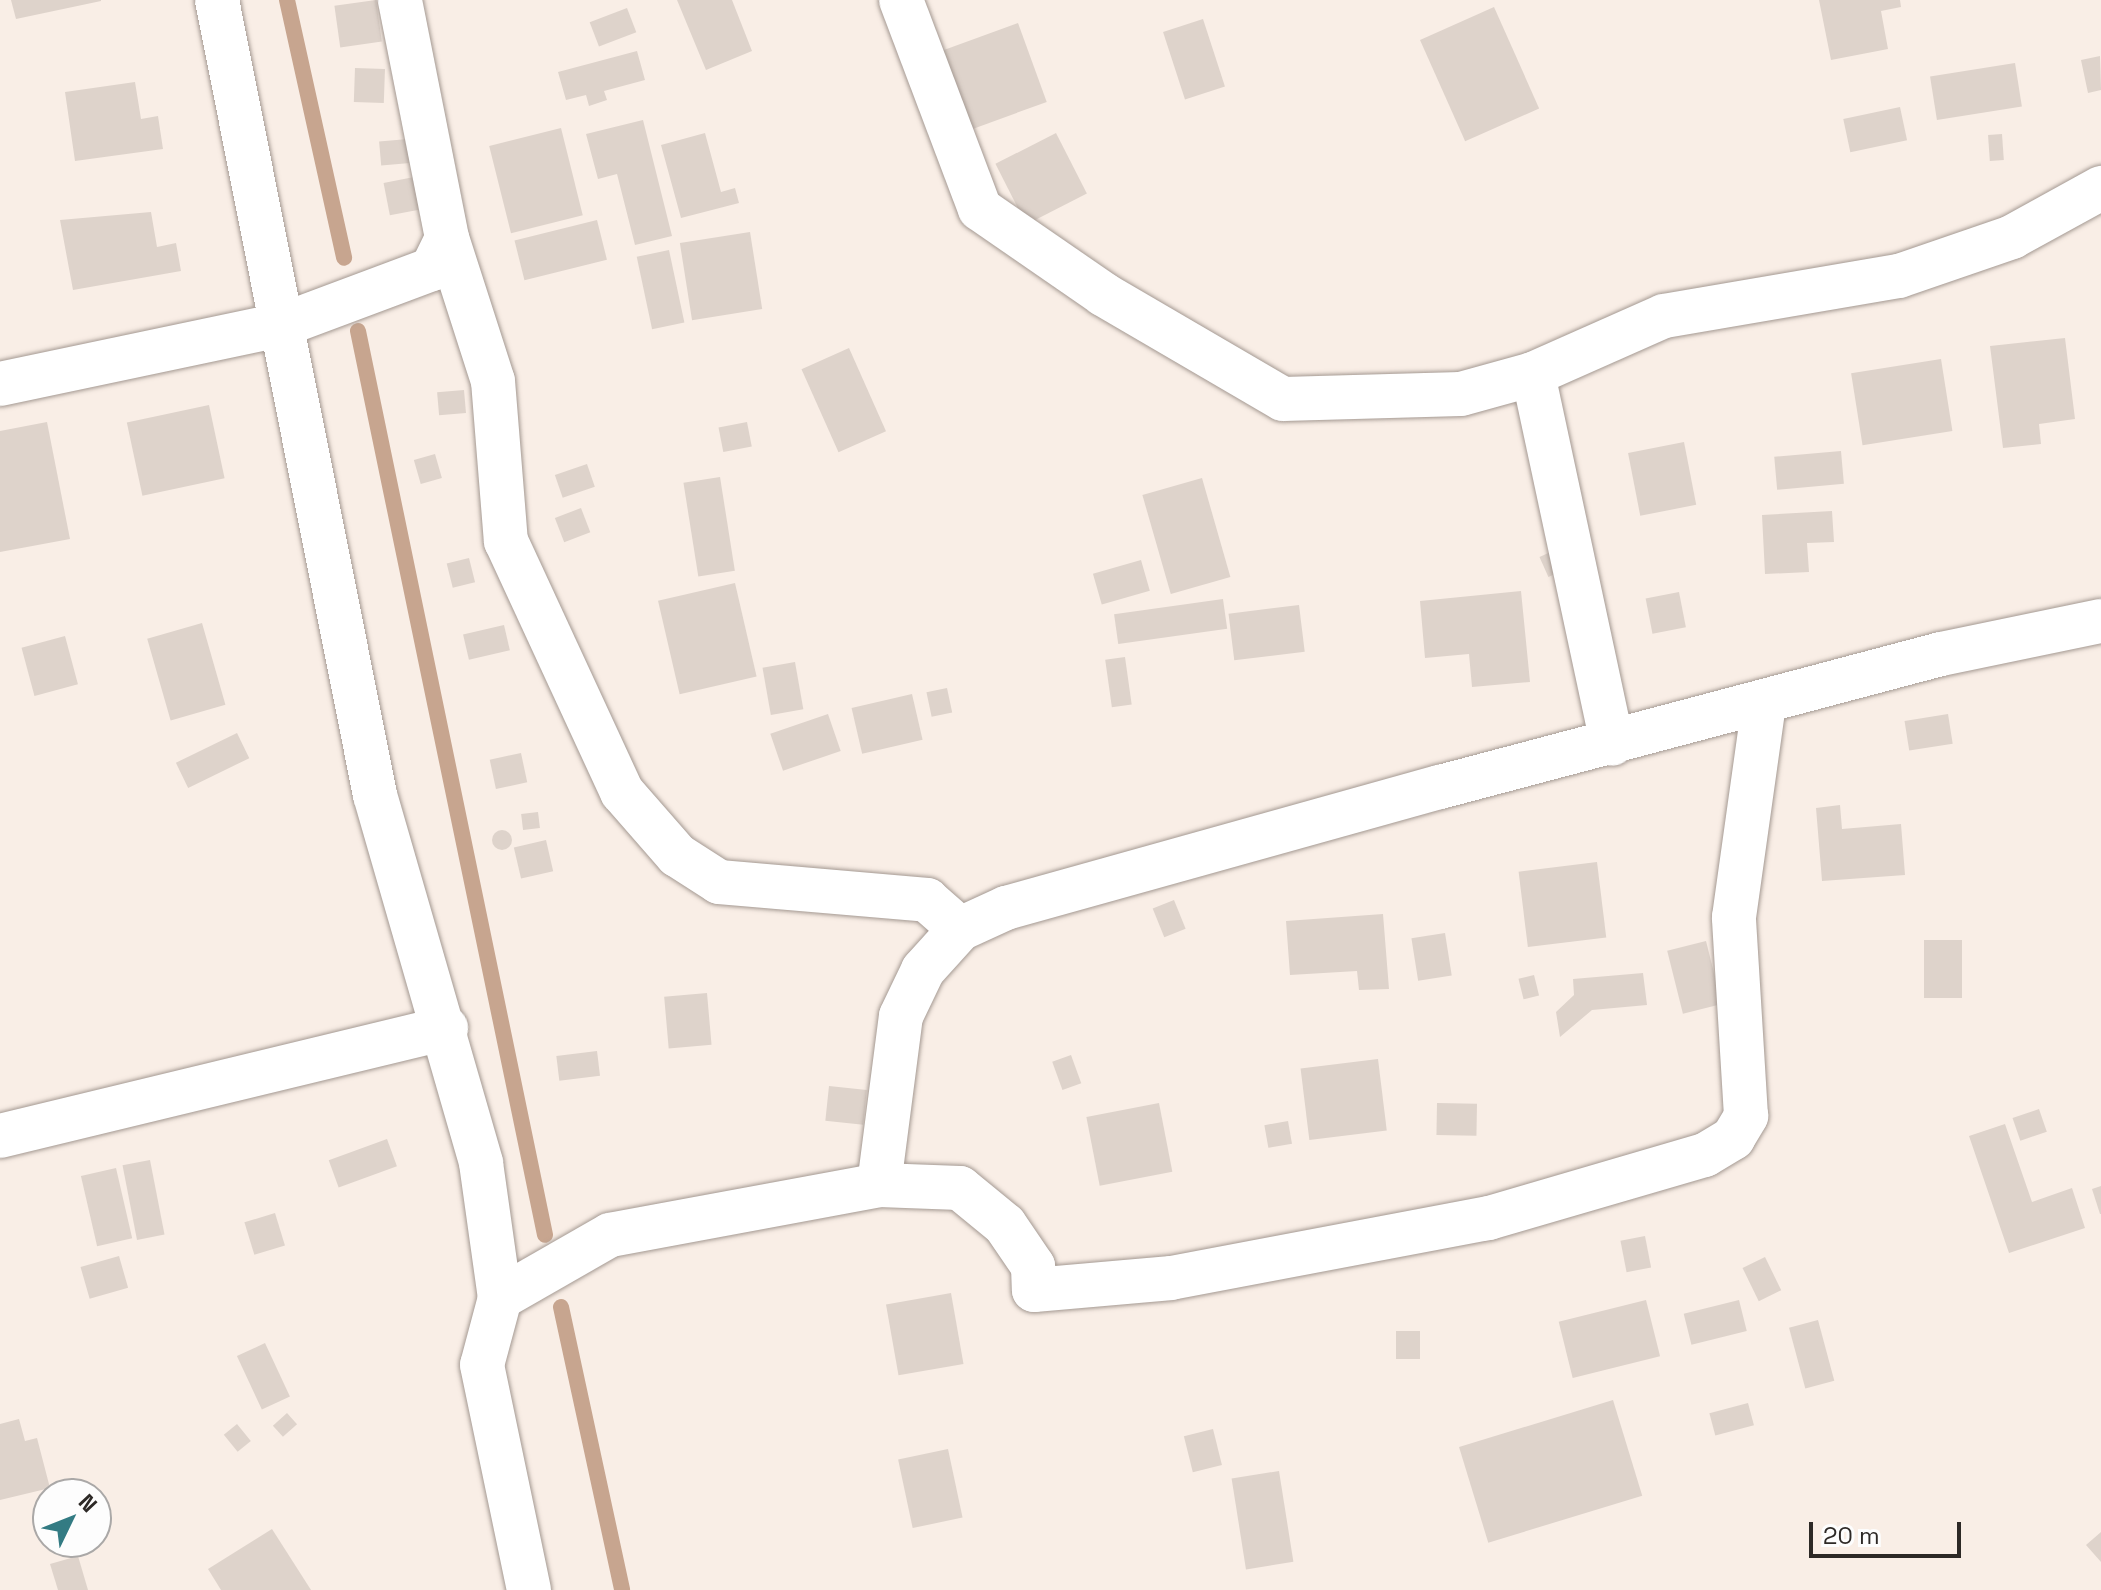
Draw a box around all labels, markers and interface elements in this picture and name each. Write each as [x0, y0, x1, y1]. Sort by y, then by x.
north arrow [32, 1478, 112, 1558]
text: N [73, 1488, 103, 1518]
scale bar [1813, 1506, 1965, 1556]
text: 20 m [1823, 1520, 1880, 1551]

